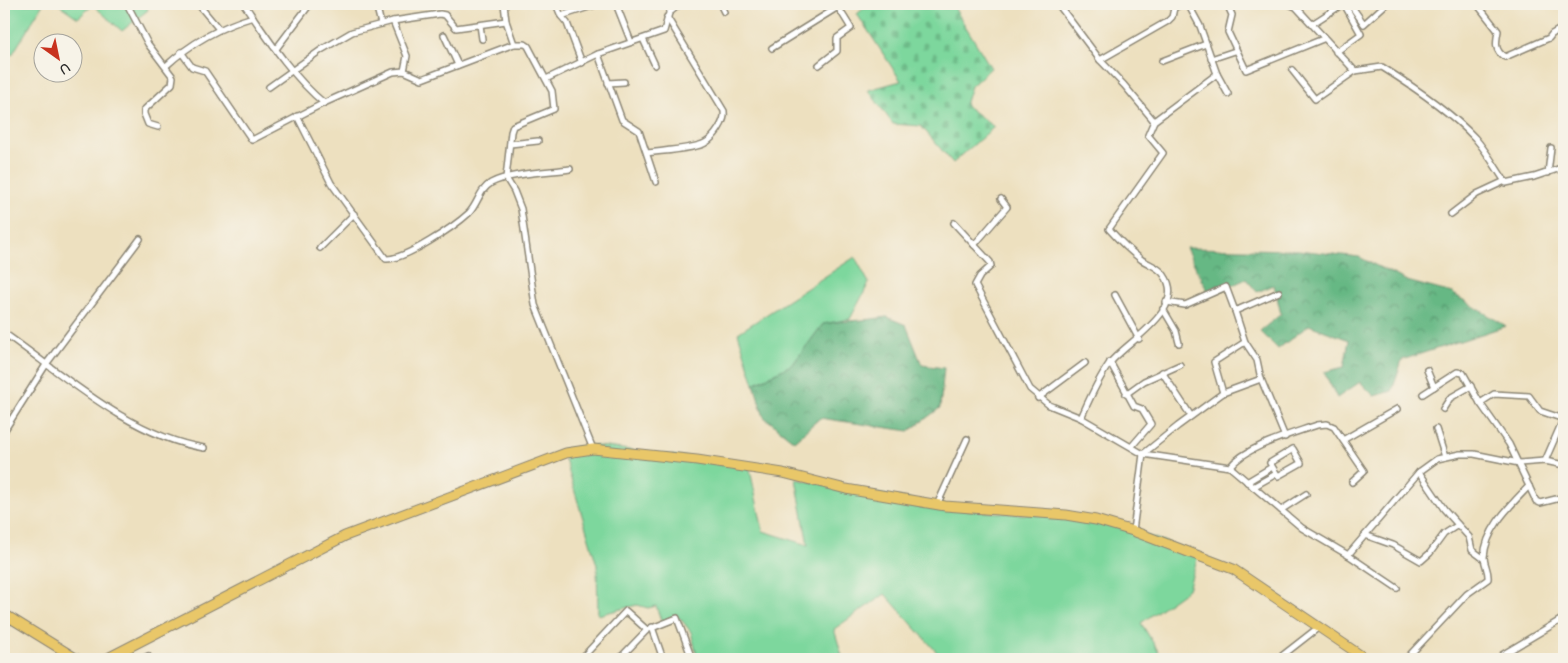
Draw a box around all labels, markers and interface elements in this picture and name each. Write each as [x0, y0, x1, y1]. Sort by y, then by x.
north arrow [32, 32, 82, 82]
text: U [56, 59, 73, 78]

